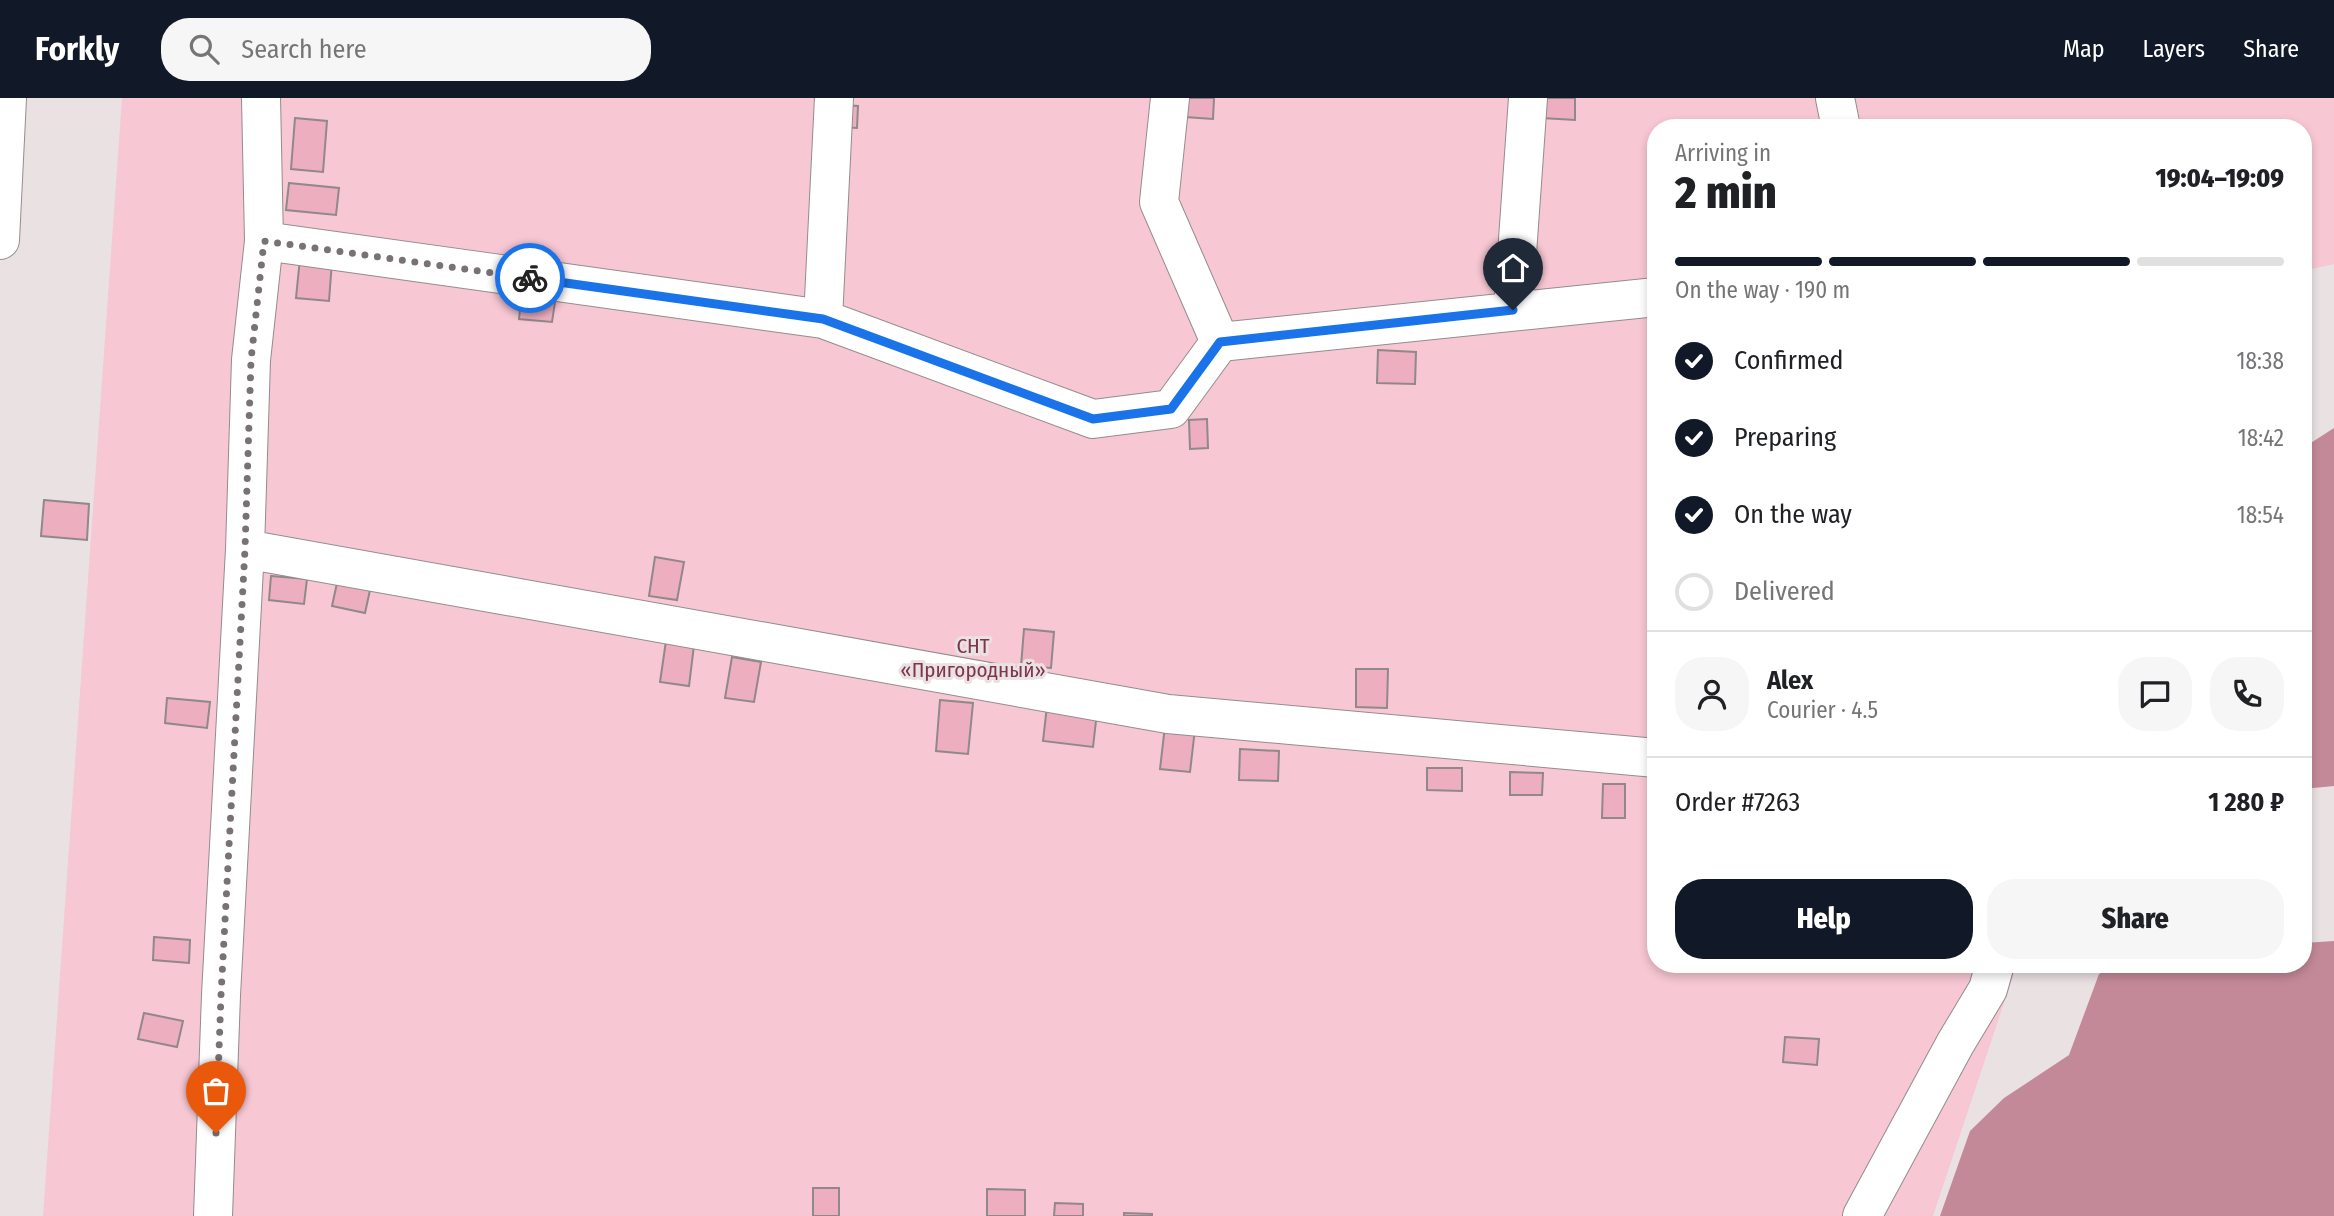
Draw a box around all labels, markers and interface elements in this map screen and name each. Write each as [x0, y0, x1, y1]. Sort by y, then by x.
search box [161, 18, 651, 81]
text: Forkly [35, 29, 119, 69]
icon: search [185, 30, 223, 68]
text: Search here [241, 34, 367, 65]
text: Map [2063, 35, 2105, 63]
text: Layers [2143, 35, 2205, 63]
text: Share [2243, 35, 2299, 63]
text: Arriving in [1675, 139, 1771, 167]
text: 19:04–19:09 [2155, 163, 2284, 194]
text: 2 min [1675, 165, 1777, 220]
pin [1483, 238, 1543, 310]
courier [495, 243, 565, 313]
icon: home [1494, 249, 1532, 287]
icon: bike [511, 259, 549, 297]
text: On the way · 190 m [1675, 276, 1850, 304]
icon: check [1675, 342, 1713, 380]
text: Confirmed [1734, 345, 1844, 376]
text: 18:38 [2237, 347, 2284, 375]
icon: check [1675, 419, 1713, 457]
text: Preparing [1734, 422, 1836, 453]
text: 18:42 [2238, 424, 2284, 452]
icon: check [1675, 496, 1713, 534]
text: On the way [1734, 499, 1852, 530]
text: 18:54 [2237, 501, 2284, 529]
text: Delivered [1734, 576, 1835, 607]
park label: СНТ «Пригородный» [900, 633, 1046, 683]
button: person [1675, 657, 1749, 731]
button: chat [2118, 657, 2192, 731]
button: phone [2210, 657, 2284, 731]
text: Alex [1767, 665, 1813, 696]
text: Courier · 4.5 [1767, 696, 1878, 724]
text: Order #7263 [1675, 787, 1800, 818]
text: 1 280 ₽ [2208, 787, 2284, 818]
button: Help [1675, 879, 1973, 959]
button: Share [1987, 879, 2284, 959]
pin [186, 1061, 246, 1133]
icon: bag [197, 1072, 235, 1110]

